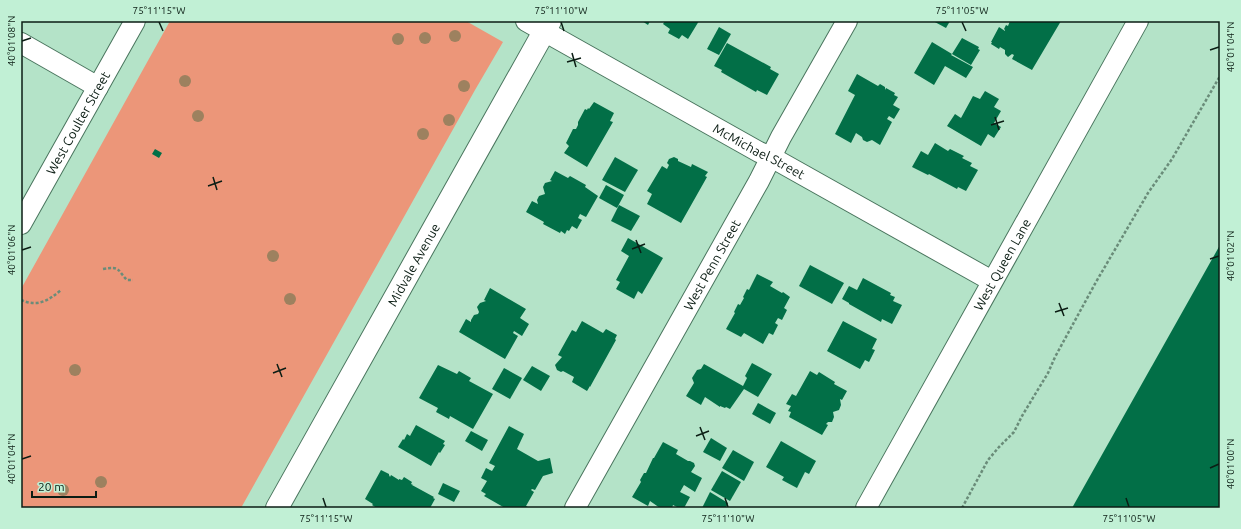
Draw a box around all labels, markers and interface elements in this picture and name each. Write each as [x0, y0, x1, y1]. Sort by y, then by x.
text: 75°11'15"W [133, 5, 185, 16]
text: 75°11'10"W [535, 5, 587, 16]
text: 75°11'05"W [936, 5, 988, 16]
text: 40°01'08"N [6, 16, 17, 66]
text: 40°01'04"N [1225, 22, 1236, 72]
street label: West Coulter Street [43, 69, 112, 177]
street label: McMichael Street [711, 121, 807, 182]
street label: West Queen Lane [971, 216, 1033, 313]
street label: West Penn Street [681, 217, 743, 313]
street label: Midvale Avenue [385, 221, 442, 308]
text: 40°01'06"N [6, 225, 17, 275]
text: 40°01'02"N [1225, 231, 1236, 281]
text: 40°01'04"N [6, 434, 17, 484]
text: 40°01'00"N [1225, 439, 1236, 489]
scale bar [32, 473, 96, 499]
text: 20 m [38, 480, 65, 493]
text: 75°11'15"W [300, 513, 352, 524]
text: 75°11'10"W [702, 513, 754, 524]
text: 75°11'05"W [1103, 513, 1155, 524]

